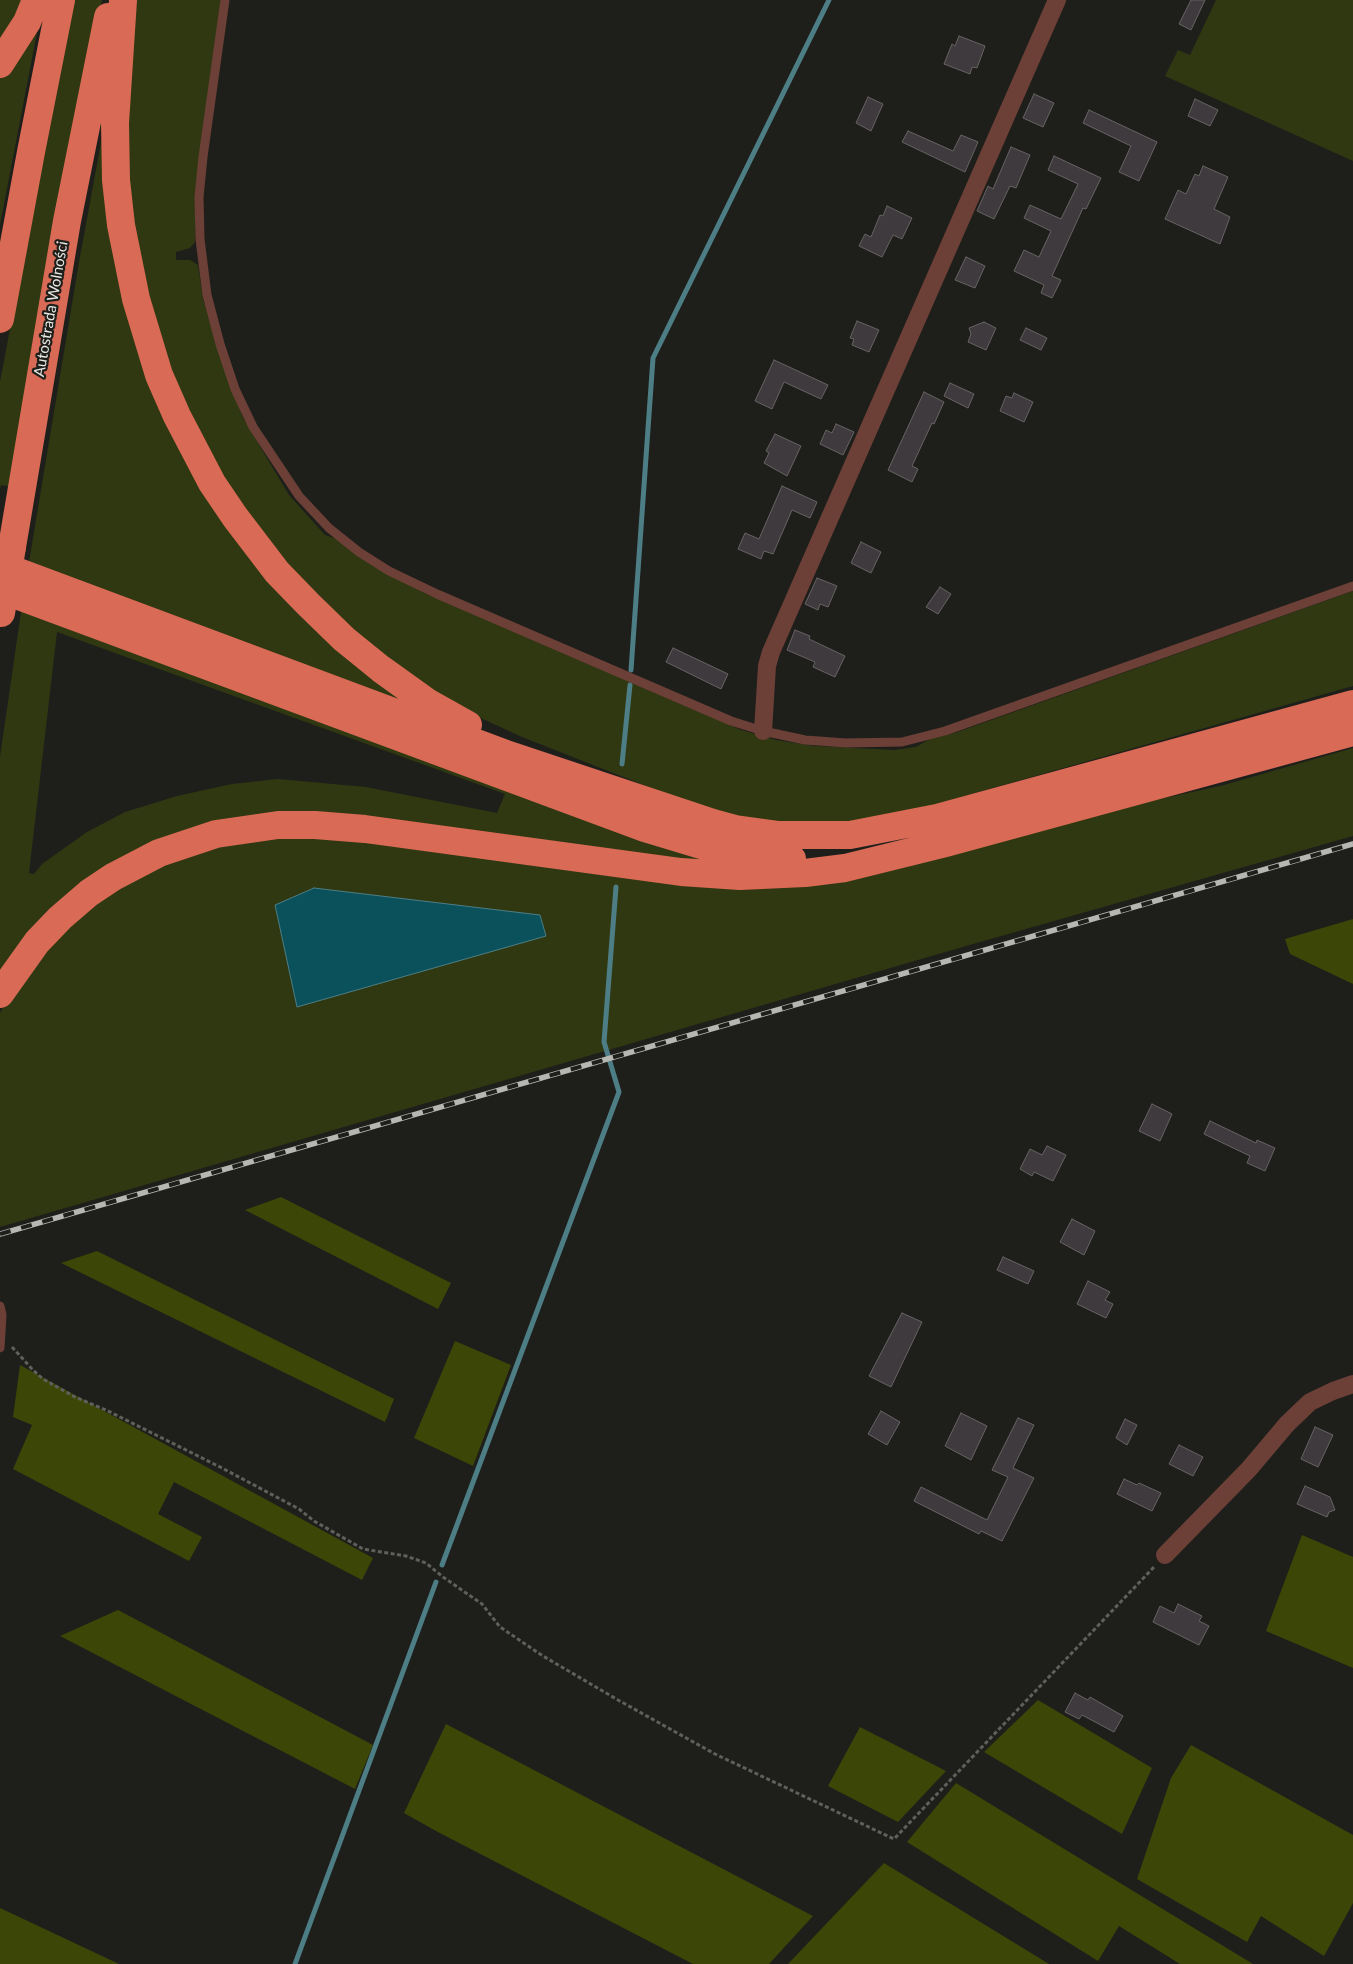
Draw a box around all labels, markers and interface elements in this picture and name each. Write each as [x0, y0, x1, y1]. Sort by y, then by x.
street label: Autostrada Wolności [30, 240, 72, 378]

